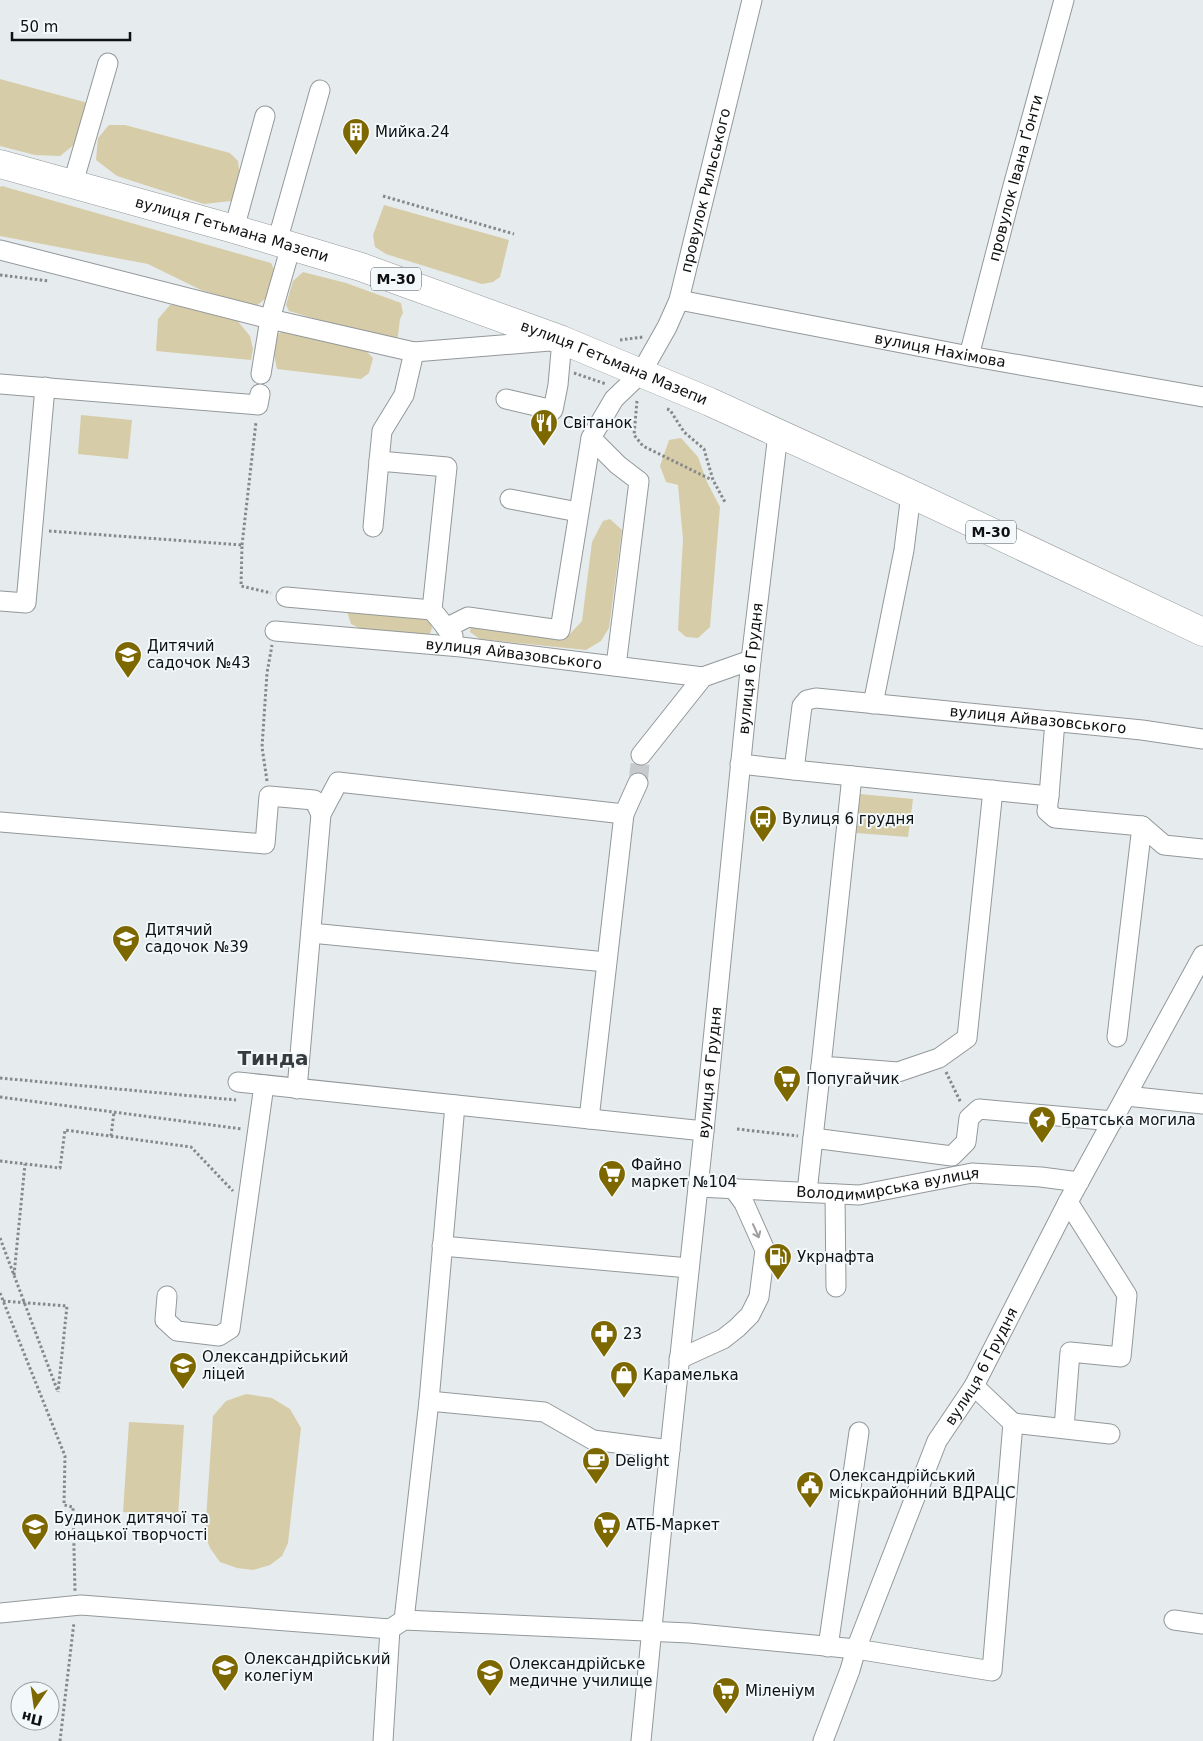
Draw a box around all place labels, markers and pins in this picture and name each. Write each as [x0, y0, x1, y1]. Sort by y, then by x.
building icon: Мийка.24 [341, 117, 371, 156]
place label: Мийка.24 [375, 123, 450, 141]
restaurant icon: Світанок [529, 408, 559, 447]
place label: Світанок [563, 414, 632, 432]
place label: Дитячий садочок №43 [147, 637, 251, 672]
school or university icon: Дитячий садочок №43 [113, 640, 143, 679]
bus stop icon: Вулиця 6 грудня [748, 804, 778, 843]
place label: Вулиця 6 грудня [782, 810, 914, 828]
place label: Дитячий садочок №39 [145, 921, 249, 956]
school or university icon: Дитячий садочок №39 [111, 924, 141, 963]
supermarket icon: Попугайчик [772, 1064, 802, 1103]
place label: Попугайчик [806, 1070, 900, 1088]
place icon: Братська могила [1027, 1105, 1057, 1144]
place label: Братська могила [1061, 1111, 1196, 1129]
place label: Файно маркет №104 [631, 1156, 737, 1191]
supermarket icon: Файно маркет №104 [597, 1159, 627, 1198]
fuel station icon: Укрнафта [763, 1242, 793, 1281]
place label: Укрнафта [797, 1248, 874, 1266]
pharmacy icon: 23 [589, 1319, 619, 1358]
place label: 23 [623, 1325, 642, 1343]
place label: Олександрійський ліцей [202, 1348, 348, 1383]
school or university icon: Олександрійський ліцей [168, 1351, 198, 1390]
shop icon: Карамелька [609, 1360, 639, 1399]
place label: Карамелька [643, 1366, 739, 1384]
cafe icon: Delight [581, 1446, 611, 1485]
place label: Delight [615, 1452, 669, 1470]
place label: Олександрійський міськрайонний ВДРАЦС [829, 1467, 1016, 1502]
public building icon: Олександрійський міськрайонний ВДРАЦС [795, 1470, 825, 1509]
place label: Будинок дитячої та юнацької творчості [54, 1509, 209, 1544]
supermarket icon: АТБ-Маркет [592, 1510, 622, 1549]
school or university icon: Будинок дитячої та юнацької творчості [20, 1512, 50, 1551]
place label: АТБ-Маркет [626, 1516, 720, 1534]
place label: Олександрійський колегіум [244, 1650, 390, 1685]
school or university icon: Олександрійський колегіум [210, 1653, 240, 1692]
place label: Олександрійське медичне училище [509, 1655, 653, 1690]
school or university icon: Олександрійське медичне училище [475, 1658, 505, 1697]
supermarket icon: Міленіум [711, 1676, 741, 1715]
place label: Міленіум [745, 1682, 815, 1700]

